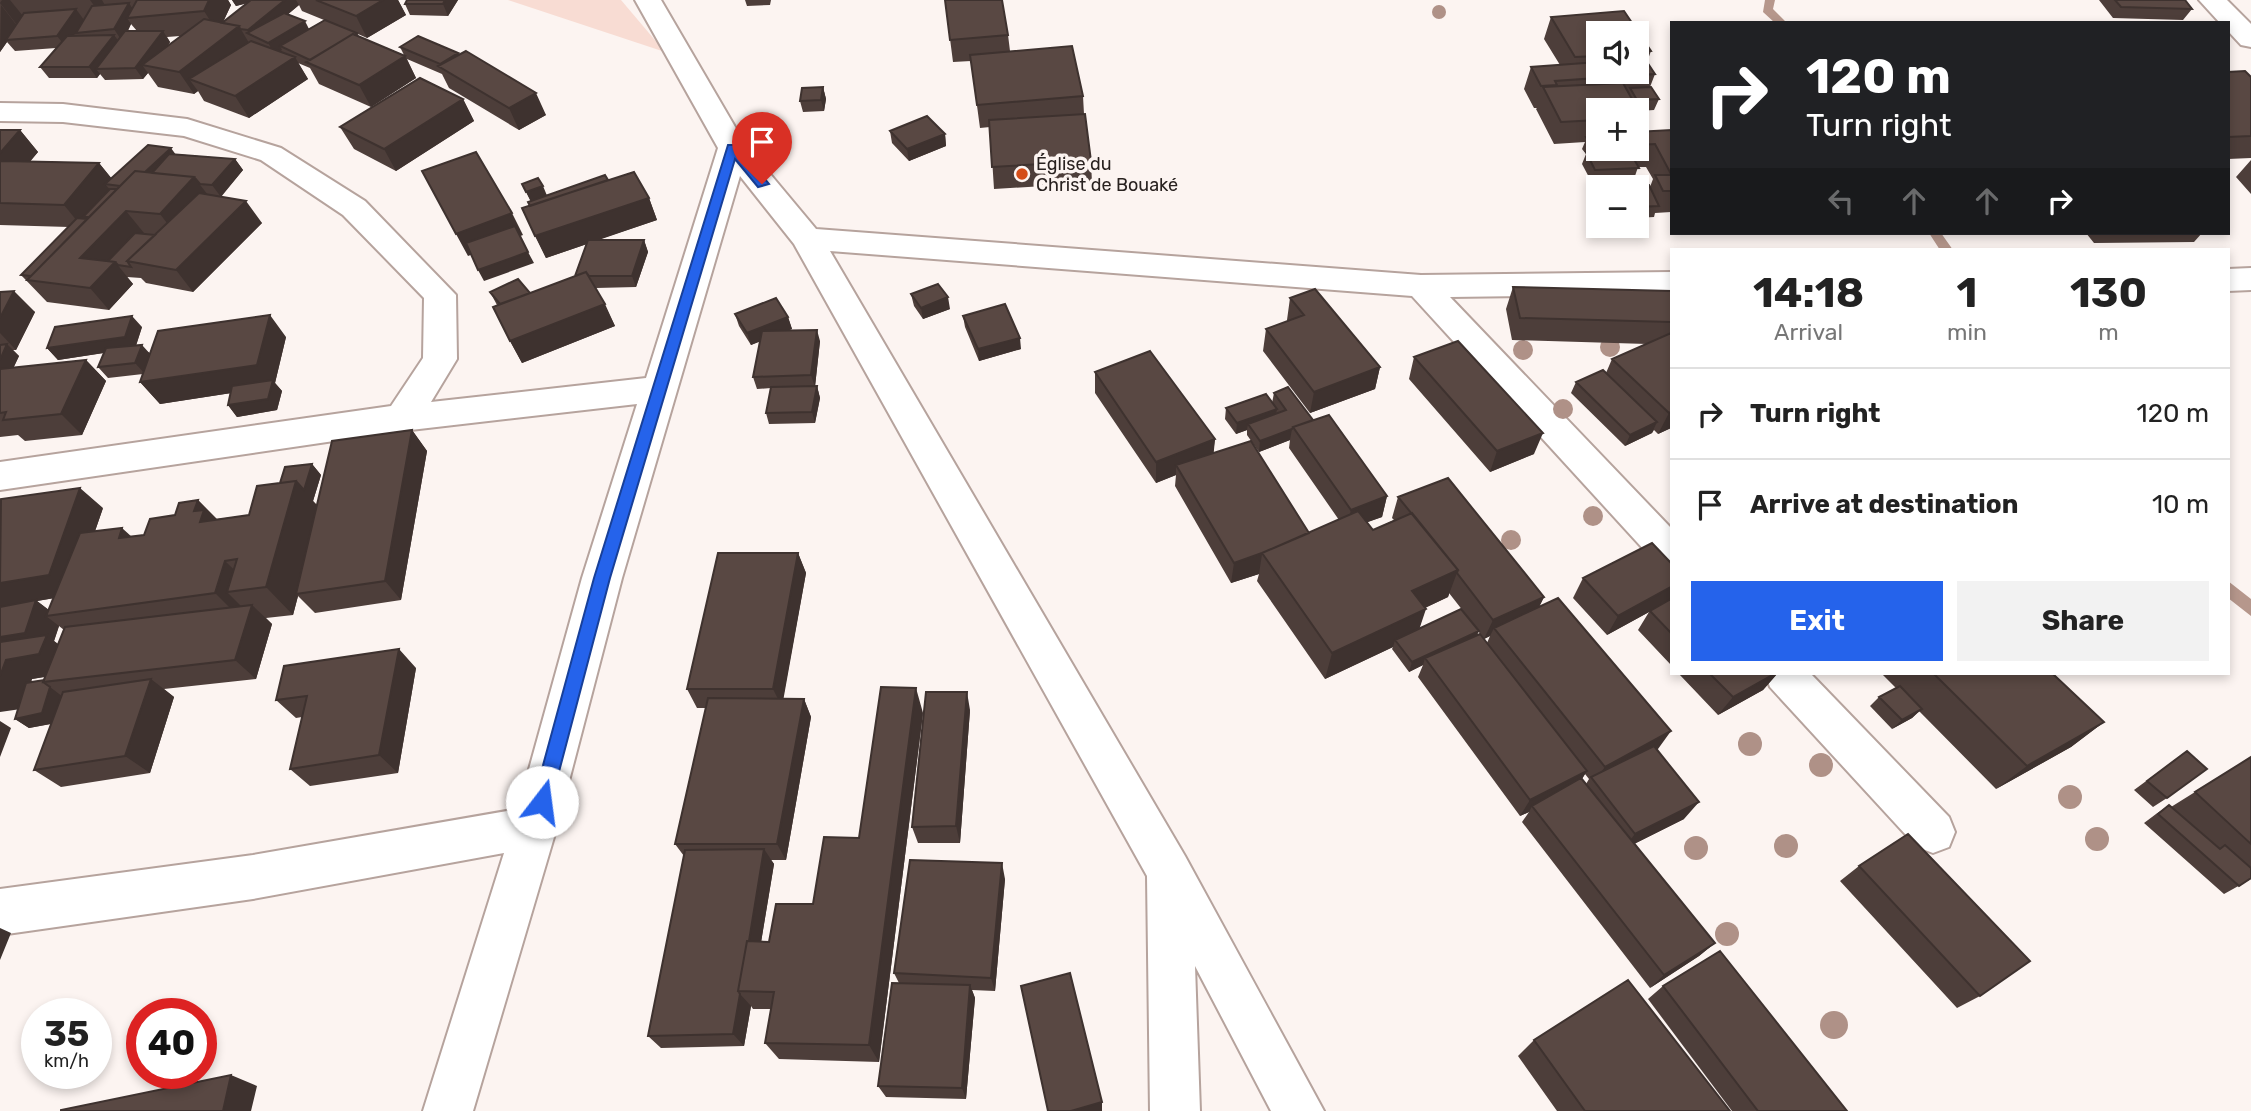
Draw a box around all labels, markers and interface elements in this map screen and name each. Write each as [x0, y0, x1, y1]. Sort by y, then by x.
map controls [1586, 21, 1649, 238]
button: sound [1586, 21, 1649, 84]
text: 120 m [1806, 47, 1951, 105]
icon: right [1691, 49, 1782, 140]
button: + [1586, 98, 1649, 161]
text: Turn right [1806, 106, 1951, 144]
pin [732, 112, 792, 184]
icon: arrive [743, 123, 781, 161]
place label: Église du Christ de Bouaké [1036, 153, 1178, 196]
marker: Église du Christ de Bouaké [1014, 166, 1030, 182]
button: − [1586, 175, 1649, 238]
icon: left [1822, 182, 1860, 220]
icon: ahead [1895, 182, 1933, 220]
icon: ahead [1968, 182, 2006, 220]
icon: right [2041, 182, 2079, 220]
text: 14:18 [1753, 268, 1864, 318]
text: 1 [1957, 268, 1977, 318]
text: 130 [2070, 268, 2147, 318]
text: Arrival [1774, 318, 1843, 346]
text: min [1947, 318, 1987, 346]
text: m [2098, 318, 2119, 346]
icon: right [1691, 395, 1729, 433]
text: Turn right [1750, 398, 1880, 429]
text: 120 m [2137, 398, 2209, 429]
icon: arrive [1691, 486, 1729, 524]
text: Arrive at destination [1750, 489, 2018, 520]
text: 10 m [2152, 489, 2209, 520]
button: Exit [1691, 581, 1943, 661]
button: Share [1957, 581, 2209, 661]
position arrow [505, 765, 579, 839]
speed limit sign: 40 [126, 998, 217, 1089]
text: 35 [44, 1013, 89, 1055]
text: km/h [44, 1050, 89, 1072]

